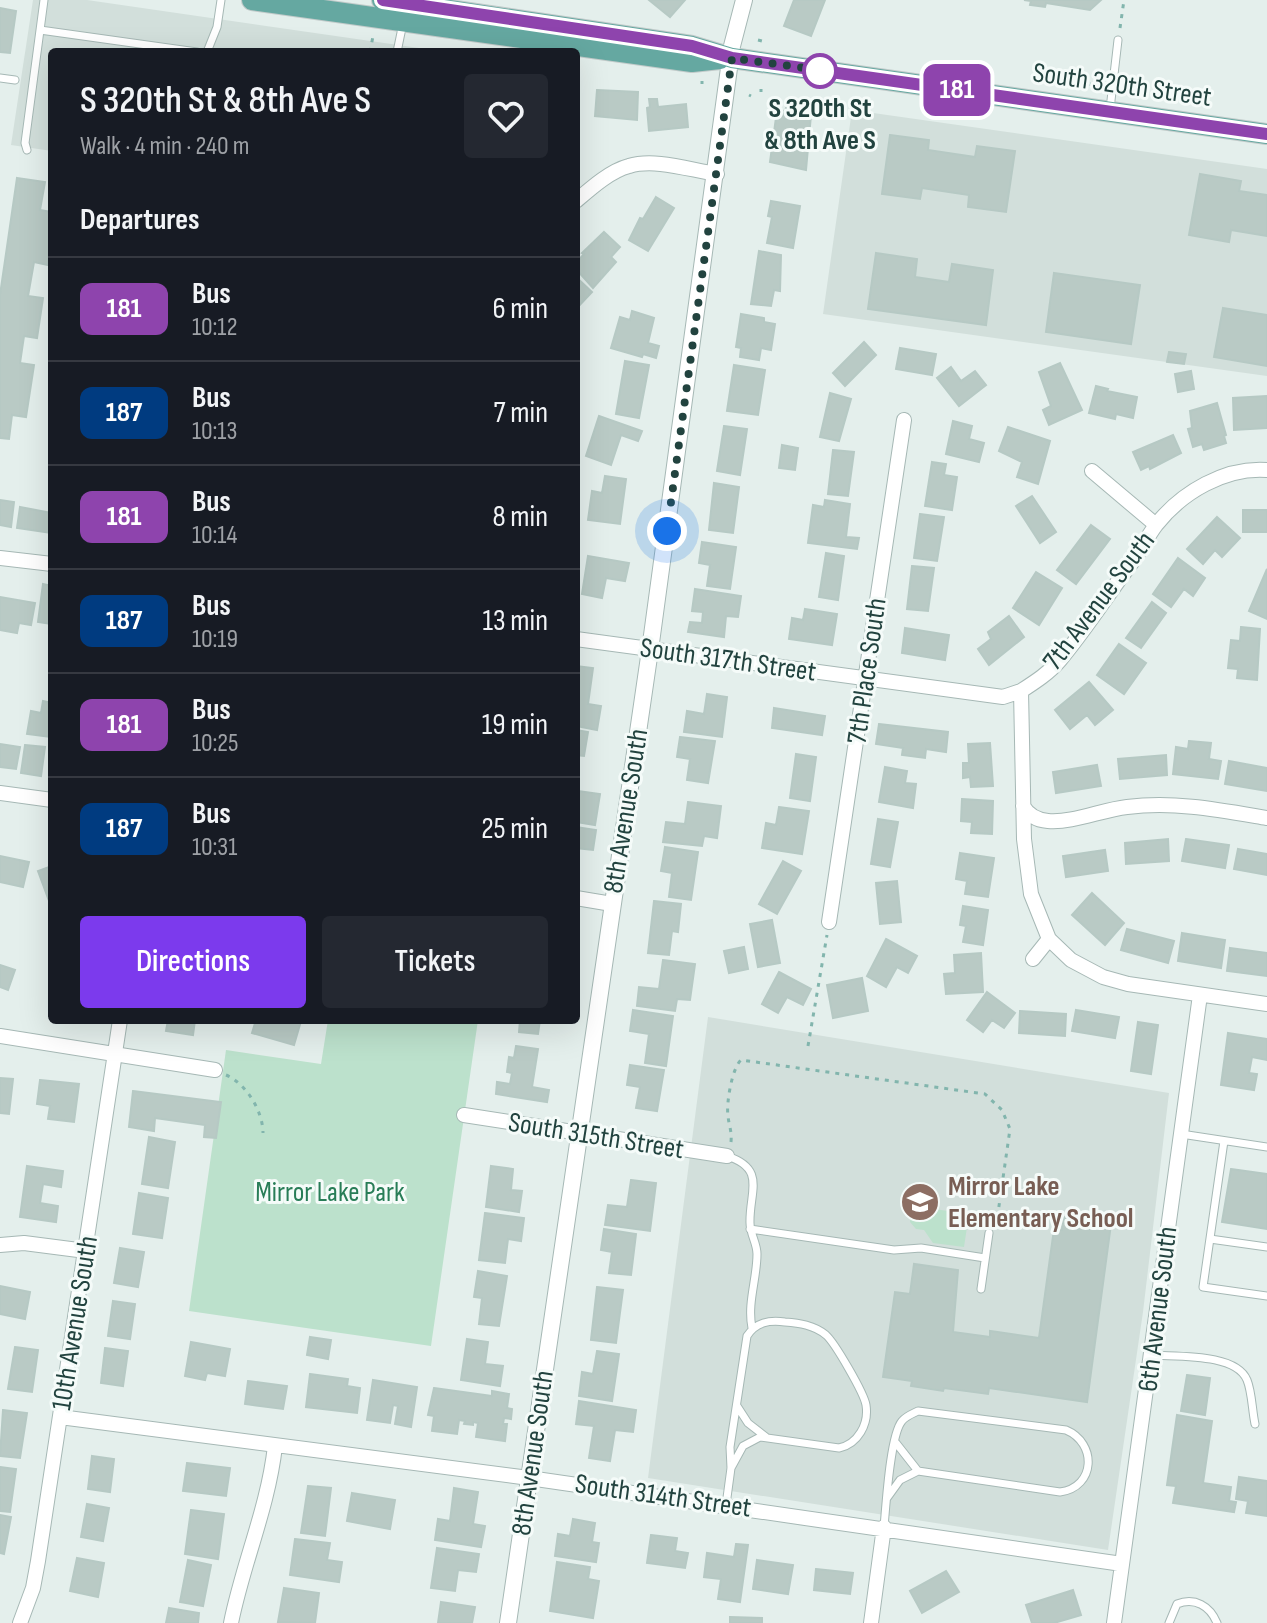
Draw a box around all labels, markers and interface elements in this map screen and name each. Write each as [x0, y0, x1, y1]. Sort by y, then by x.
marker: S 320th St & 8th Ave S [803, 54, 837, 88]
street label: South 320th Street [1031, 56, 1213, 114]
line badge: 181 [911, 64, 1003, 116]
text: 181 [939, 73, 975, 106]
button: heart [464, 74, 548, 158]
text: S 320th St & 8th Ave S [80, 78, 371, 123]
place label: S 320th St & 8th Ave S [764, 92, 876, 157]
text: Walk · 4 min · 240 m [80, 131, 249, 162]
text: Departures [80, 202, 200, 238]
text: Bus [192, 276, 231, 312]
text: 6 min [492, 291, 548, 327]
text: 181 [106, 292, 142, 325]
text: 10:12 [192, 312, 237, 343]
text: Bus [192, 380, 231, 416]
text: 7 min [494, 395, 548, 431]
text: 187 [106, 396, 142, 429]
text: 10:13 [192, 416, 237, 447]
text: Bus [192, 484, 231, 520]
text: 8 min [492, 499, 548, 535]
text: 181 [106, 500, 142, 533]
your location [647, 511, 687, 551]
text: 10:14 [192, 520, 237, 551]
street label: 7th Avenue South [1036, 525, 1162, 677]
text: Bus [192, 588, 231, 624]
street label: 7th Place South [840, 596, 894, 746]
text: 13 min [482, 603, 548, 639]
text: 187 [106, 604, 142, 637]
text: 10:19 [192, 624, 238, 655]
street label: South 317th Street [638, 631, 818, 689]
text: Bus [192, 692, 231, 728]
text: 19 min [482, 707, 548, 743]
text: 181 [106, 708, 142, 741]
street label: 8th Avenue South [597, 726, 655, 896]
text: 10:25 [192, 728, 238, 759]
text: Bus [192, 796, 231, 832]
text: 25 min [481, 811, 548, 847]
text: 187 [106, 812, 142, 845]
text: 10:31 [192, 832, 237, 863]
button: Directions [80, 916, 306, 1008]
button: Tickets [322, 916, 548, 1008]
street label: South 315th Street [506, 1106, 686, 1166]
place label: Mirror Lake Elementary School [948, 1170, 1134, 1235]
park label: Mirror Lake Park [255, 1176, 405, 1209]
school or university icon: Mirror Lake Elementary School [899, 1181, 941, 1223]
street label: 6th Avenue South [1132, 1225, 1184, 1393]
street label: 10th Avenue South [45, 1233, 105, 1413]
street label: 8th Avenue South [505, 1369, 561, 1537]
street label: South 314th Street [573, 1467, 753, 1525]

